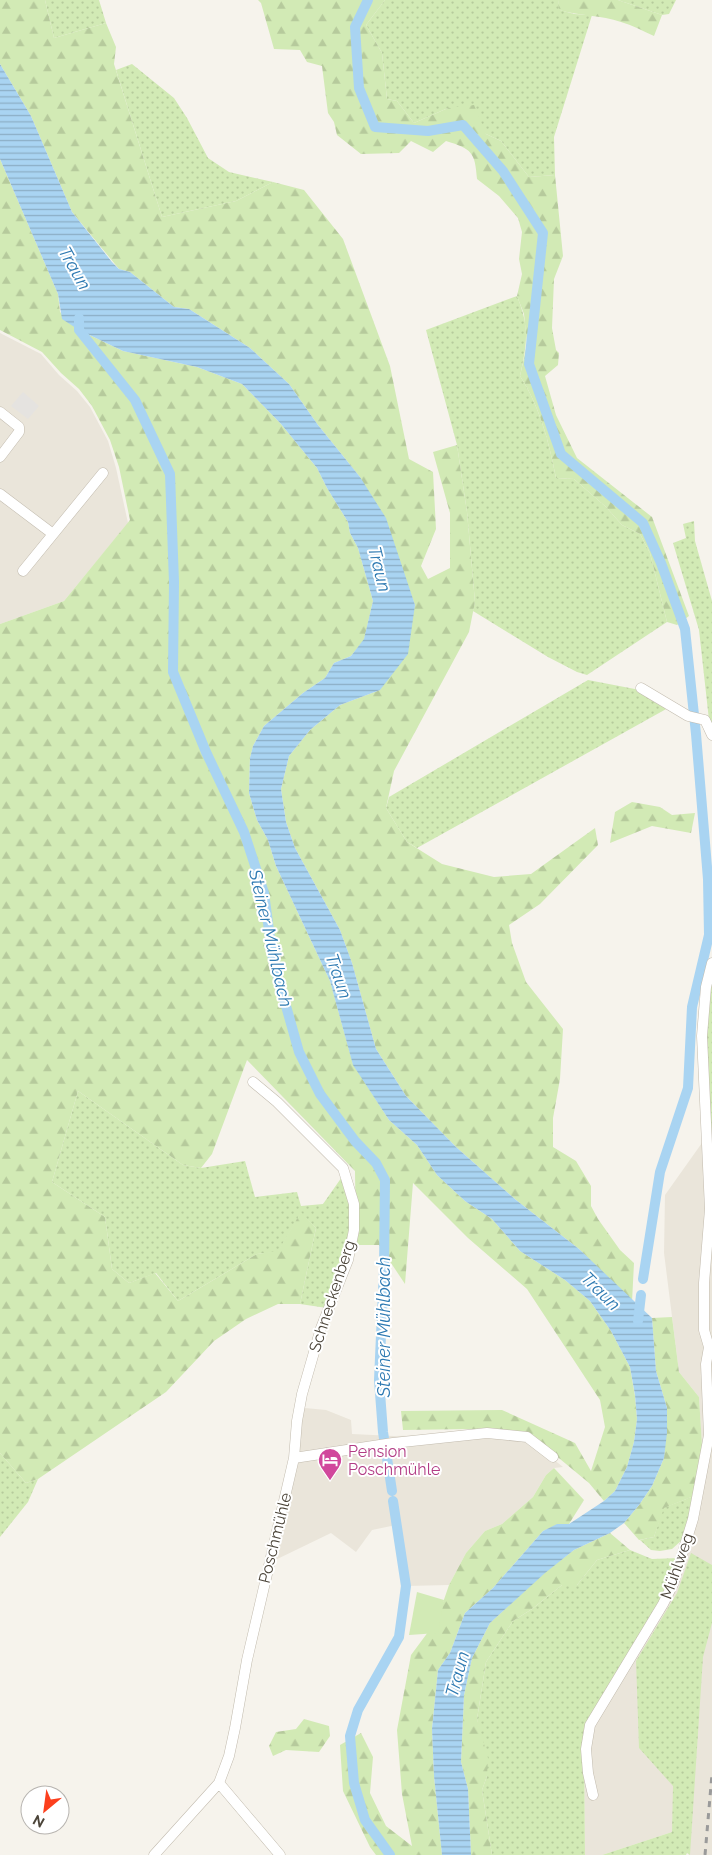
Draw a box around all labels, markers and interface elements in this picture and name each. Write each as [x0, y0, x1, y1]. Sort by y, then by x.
water label: Traun [55, 243, 95, 293]
water label: Traun [364, 544, 396, 594]
water label: Steiner Mühlbach [245, 866, 297, 1009]
water label: Traun [322, 951, 356, 1001]
street label: Schneckenberg [305, 1238, 359, 1354]
water label: Steiner Mühlbach [373, 1257, 394, 1398]
water label: Traun [577, 1267, 625, 1315]
place label: Pension Poschmühle [348, 1442, 440, 1479]
hotel icon: Pension Poschmühle [317, 1447, 343, 1481]
street label: Poschmühle [255, 1491, 295, 1585]
street label: Mühlweg [656, 1530, 698, 1602]
water label: Traun [441, 1649, 473, 1699]
north arrow [20, 1785, 70, 1835]
text: N [30, 1812, 47, 1831]

